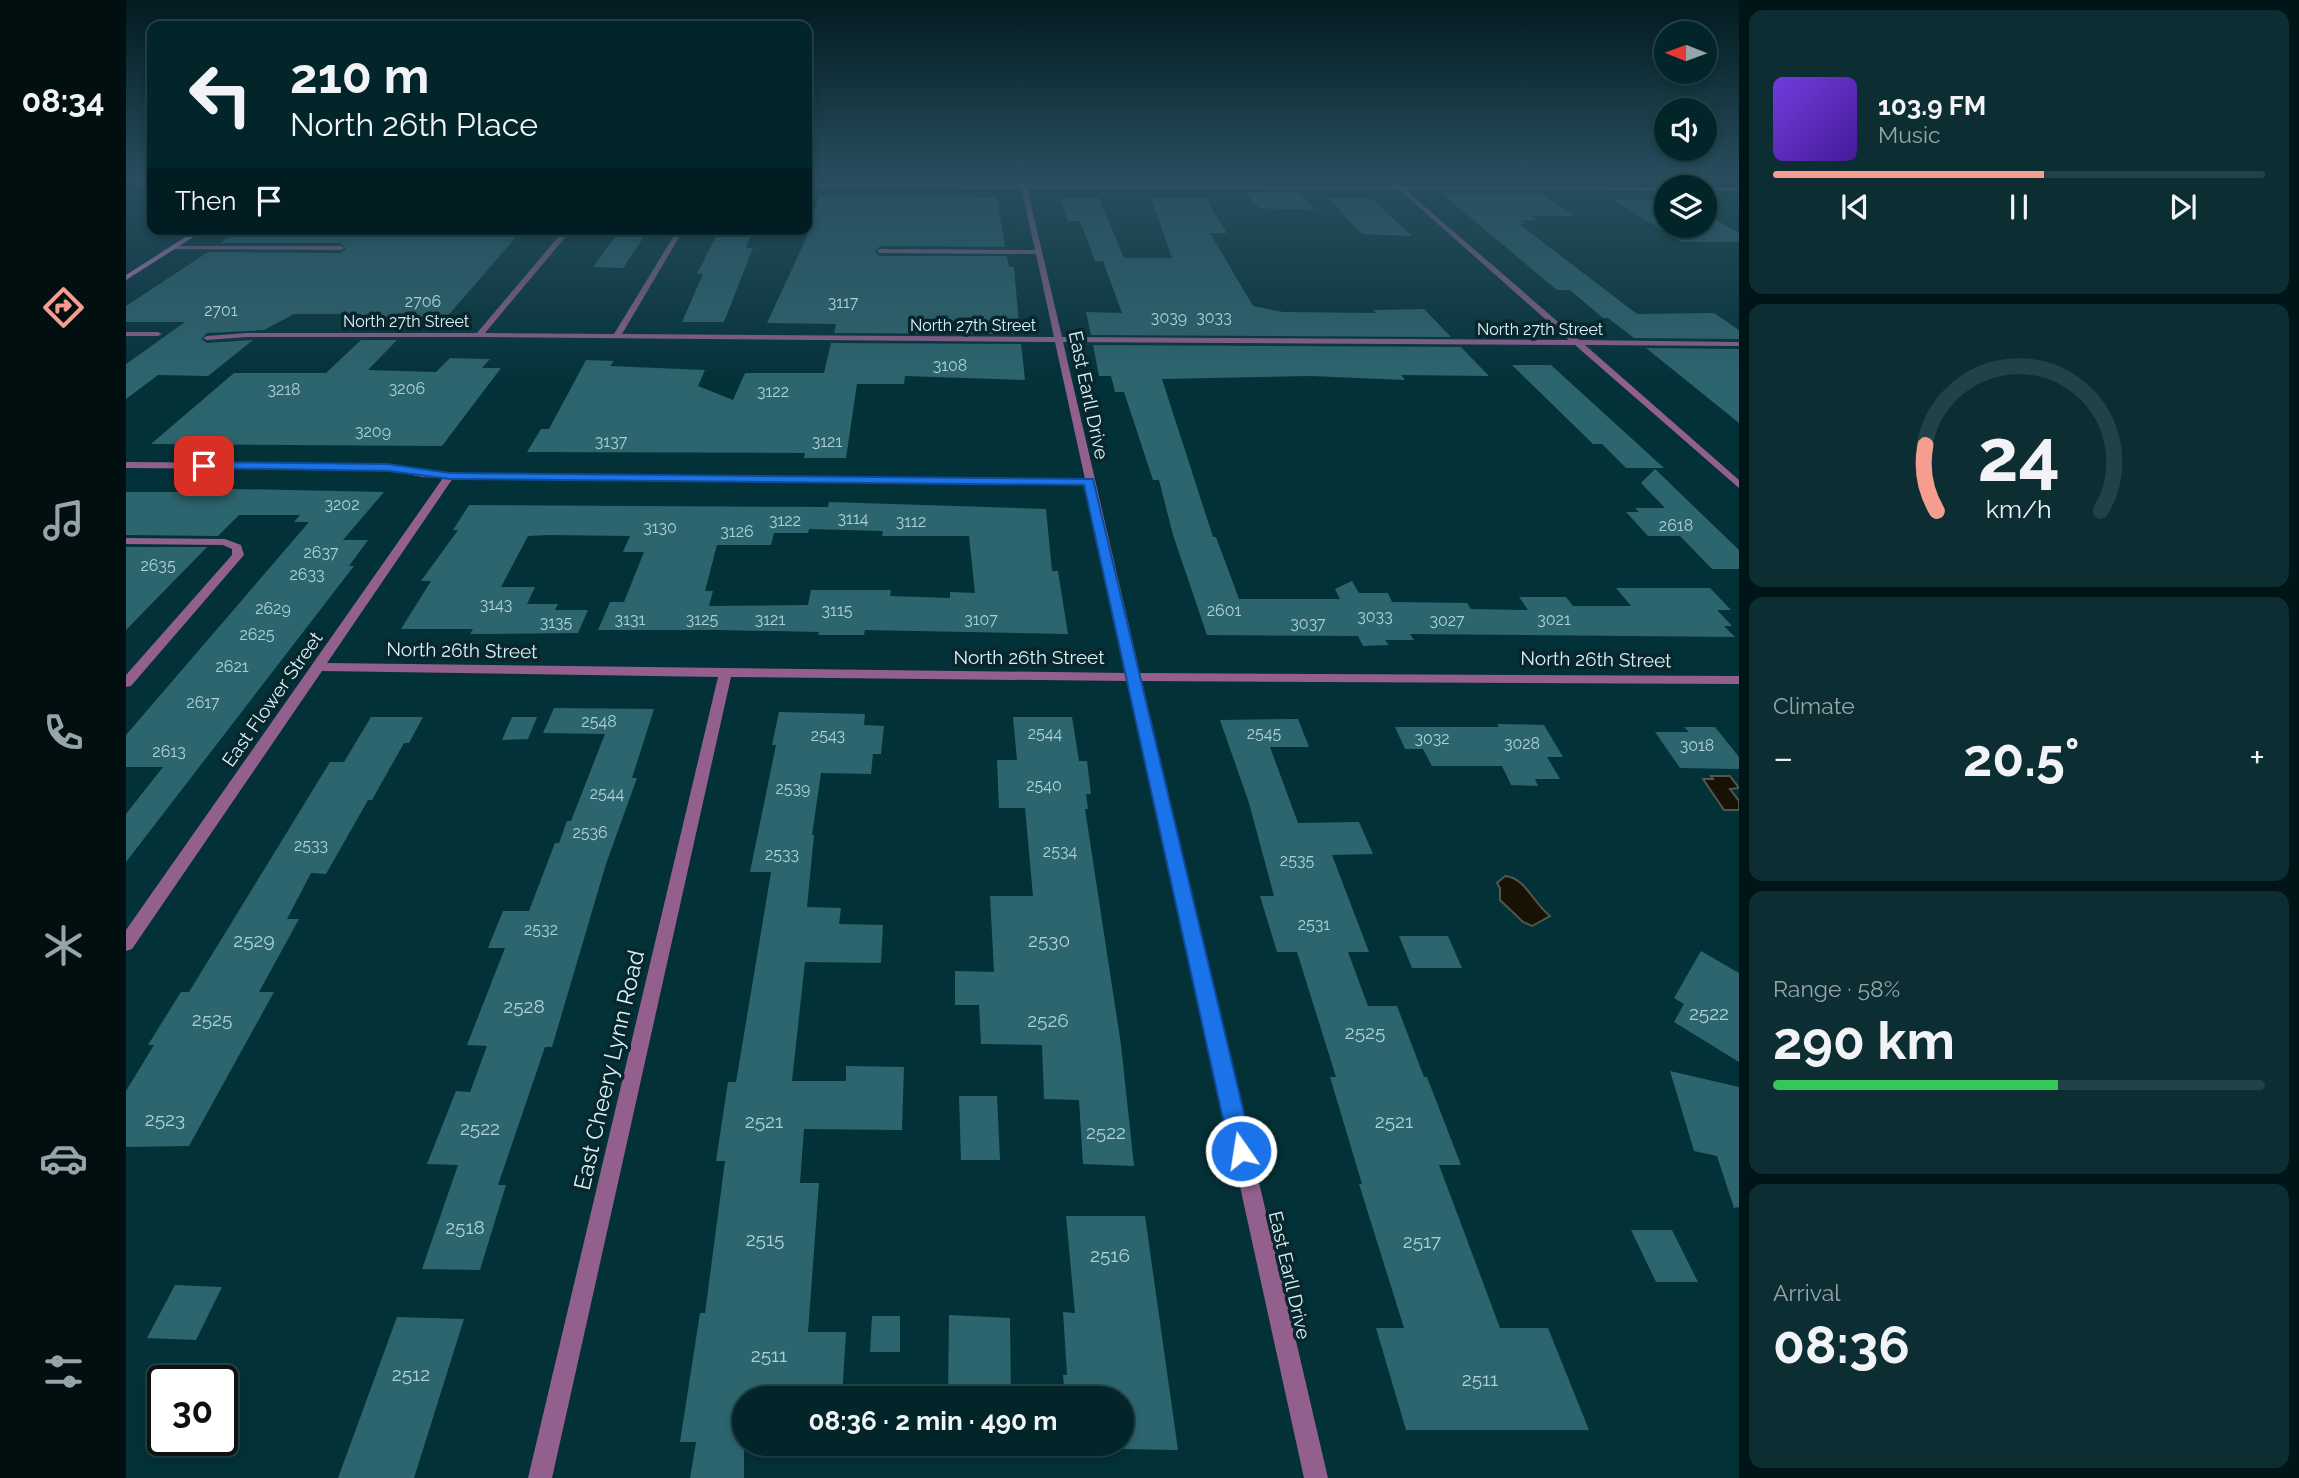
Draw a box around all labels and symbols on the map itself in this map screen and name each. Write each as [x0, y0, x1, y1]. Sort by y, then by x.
north arrow [1654, 21, 1717, 84]
house number: 2706 [405, 292, 441, 311]
house number: 3117 [828, 293, 859, 312]
house number: 2701 [204, 301, 238, 320]
house number: 3039 [1151, 308, 1187, 327]
house number: 3033 [1196, 308, 1232, 327]
street label: North 27th Street [343, 312, 470, 331]
street label: North 27th Street [910, 316, 1037, 335]
street label: North 27th Street [1477, 320, 1604, 339]
street label: East Earll Drive [1065, 329, 1113, 461]
house number: 3108 [933, 356, 967, 375]
house number: 3206 [389, 379, 425, 398]
house number: 3218 [267, 380, 301, 399]
house number: 3122 [757, 382, 789, 401]
house number: 3209 [355, 422, 391, 441]
house number: 3137 [595, 432, 628, 451]
house number: 3121 [812, 432, 842, 451]
pin [174, 436, 234, 496]
house number: 3202 [324, 495, 360, 514]
house number: 3114 [838, 509, 869, 528]
house number: 3122 [769, 511, 801, 530]
house number: 3112 [896, 512, 926, 531]
house number: 2618 [1659, 516, 1693, 535]
house number: 3130 [643, 518, 677, 537]
house number: 3126 [720, 522, 754, 541]
house number: 2637 [303, 543, 339, 562]
house number: 2635 [140, 556, 176, 575]
house number: 2633 [289, 565, 325, 584]
house number: 3143 [480, 595, 512, 614]
house number: 2629 [255, 599, 291, 618]
house number: 3115 [822, 601, 853, 620]
house number: 2601 [1207, 601, 1241, 620]
house number: 3033 [1357, 607, 1393, 626]
house number: 3131 [615, 610, 646, 629]
house number: 3125 [686, 610, 719, 629]
house number: 3121 [755, 610, 785, 629]
house number: 3107 [964, 610, 998, 629]
house number: 3021 [1537, 610, 1571, 629]
house number: 3027 [1429, 611, 1465, 630]
house number: 3135 [540, 613, 573, 632]
house number: 3037 [1290, 614, 1326, 633]
house number: 2625 [239, 625, 275, 644]
street label: East Flower Street [217, 627, 327, 771]
street label: North 26th Street [386, 638, 538, 662]
street label: North 26th Street [953, 646, 1105, 668]
street label: North 26th Street [1520, 647, 1672, 671]
house number: 2621 [215, 657, 249, 676]
house number: 2617 [186, 693, 220, 712]
house number: 2548 [581, 712, 617, 731]
house number: 2544 [1028, 724, 1063, 743]
house number: 2545 [1247, 724, 1282, 743]
house number: 2543 [811, 726, 845, 745]
house number: 3032 [1414, 729, 1450, 748]
house number: 3028 [1504, 734, 1540, 753]
house number: 3018 [1680, 736, 1714, 755]
house number: 2613 [152, 742, 186, 761]
house number: 2540 [1026, 776, 1062, 795]
house number: 2539 [776, 779, 810, 798]
house number: 2544 [590, 784, 625, 803]
house number: 2536 [572, 823, 608, 842]
house number: 2533 [294, 836, 328, 855]
house number: 2534 [1043, 842, 1077, 861]
house number: 2533 [765, 845, 799, 864]
house number: 2535 [1280, 851, 1314, 870]
house number: 2531 [1298, 915, 1330, 934]
house number: 2532 [524, 920, 558, 939]
house number: 2529 [233, 929, 275, 951]
house number: 2530 [1028, 929, 1070, 951]
street label: East Cheery Lynn Road [568, 947, 649, 1192]
house number: 2528 [503, 995, 545, 1017]
house number: 2522 [1689, 1002, 1729, 1024]
house number: 2525 [192, 1008, 232, 1030]
house number: 2526 [1027, 1009, 1069, 1031]
house number: 2525 [1345, 1021, 1385, 1043]
house number: 2523 [145, 1108, 185, 1130]
house number: 2521 [745, 1110, 783, 1132]
house number: 2521 [1375, 1110, 1413, 1132]
position arrow [1204, 1114, 1278, 1188]
house number: 2522 [460, 1117, 500, 1139]
house number: 2522 [1086, 1121, 1126, 1143]
street label: East Earll Drive [1265, 1209, 1315, 1341]
house number: 2518 [445, 1216, 485, 1238]
house number: 2515 [746, 1228, 784, 1250]
house number: 2517 [1403, 1230, 1441, 1252]
house number: 2516 [1090, 1244, 1130, 1266]
house number: 2511 [751, 1344, 787, 1366]
house number: 2512 [392, 1363, 430, 1385]
speed limit sign: 30 [147, 1365, 238, 1456]
house number: 2511 [1462, 1368, 1498, 1390]

